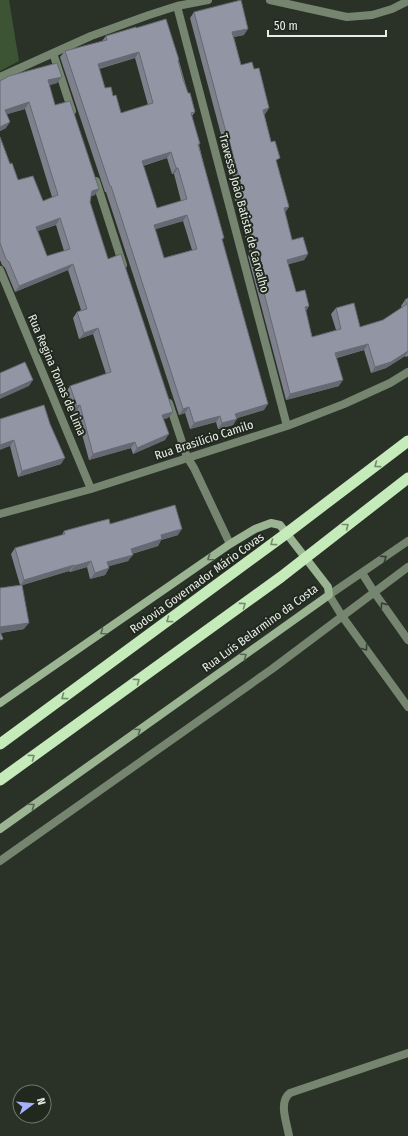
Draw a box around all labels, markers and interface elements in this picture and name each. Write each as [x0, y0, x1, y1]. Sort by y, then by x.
scale bar [268, 12, 386, 38]
text: 50 m [274, 19, 298, 33]
street label: Travessa João Batista de Carvalho [216, 132, 272, 294]
street label: Rua Regina Tomas de Lima [25, 312, 89, 438]
street label: Rua Brasilício Camilo [153, 417, 255, 463]
one-way arrow [374, 460, 381, 467]
one-way arrow [342, 524, 349, 531]
street label: Rodovia Governador Mário Covas [127, 530, 267, 636]
one-way arrow [271, 538, 278, 545]
one-way arrow [208, 553, 215, 560]
one-way arrow [380, 555, 387, 563]
street label: Rua Luís Belarmino da Costa [199, 581, 321, 675]
one-way arrow [381, 602, 388, 609]
one-way arrow [238, 603, 245, 610]
one-way arrow [166, 615, 173, 622]
one-way arrow [101, 627, 108, 634]
one-way arrow [360, 643, 367, 650]
one-way arrow [239, 654, 246, 661]
one-way arrow [133, 678, 140, 686]
one-way arrow [61, 692, 68, 700]
one-way arrow [133, 729, 140, 736]
one-way arrow [27, 755, 34, 762]
one-way arrow [28, 803, 35, 811]
north arrow [12, 1084, 52, 1124]
text: N [34, 1096, 48, 1106]

